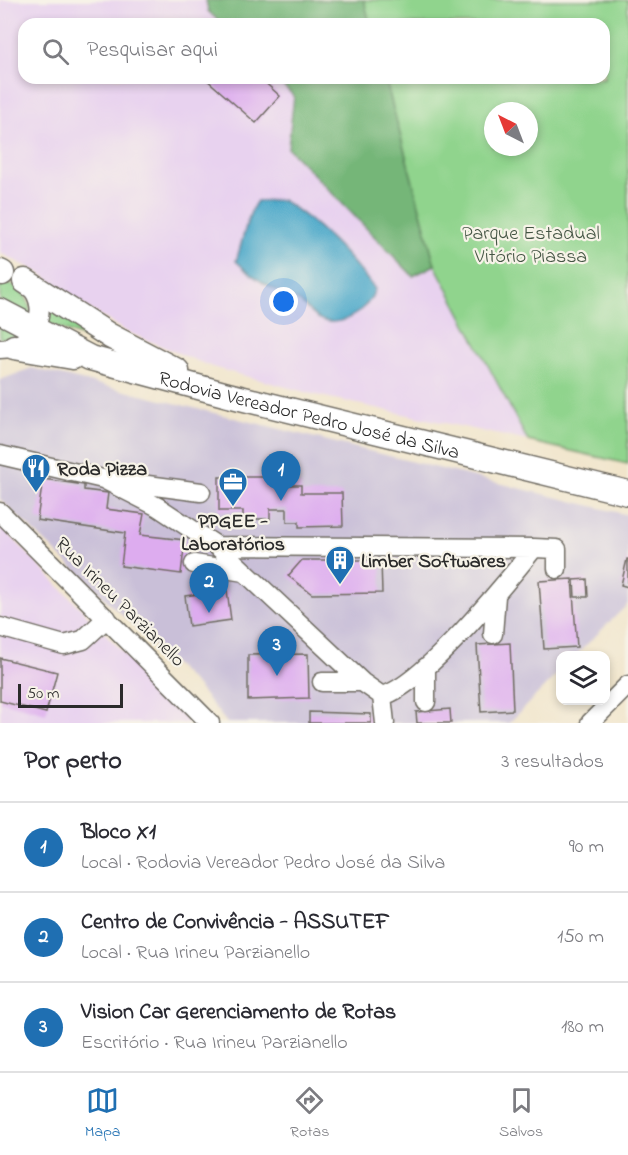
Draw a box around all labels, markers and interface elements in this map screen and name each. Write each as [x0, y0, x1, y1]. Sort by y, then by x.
search box [18, 18, 610, 84]
icon: search [39, 35, 72, 68]
text: Pesquisar aqui [87, 35, 218, 67]
north arrow [484, 102, 538, 156]
park label: Parque Estadual Vitório Piassa [462, 220, 600, 272]
your location [269, 287, 298, 316]
street label: Rodovia Vereador Pedro José da Silva [155, 365, 462, 468]
restaurant icon: Roda Pizza [20, 452, 52, 494]
pin: 1 [262, 452, 300, 501]
place label: Roda Pizza [57, 456, 147, 485]
office icon: PPGEE - Laboratórios [217, 466, 249, 508]
place label: PPGEE - Laboratórios [181, 508, 285, 560]
street label: Rua Irineu Parzianello [47, 531, 191, 675]
building icon: Limber Softwares [324, 544, 356, 586]
place label: Limber Softwares [361, 548, 506, 577]
pin: 2 [190, 564, 228, 613]
pin: 3 [258, 626, 296, 676]
map controls [556, 651, 610, 705]
button: layers [556, 651, 610, 705]
scale bar [18, 681, 123, 708]
text: 50 m [27, 682, 59, 706]
text: Por perto [24, 743, 122, 781]
text: 3 resultados [501, 748, 604, 777]
text: Bloco X1 [81, 817, 156, 849]
text: 1 [40, 833, 47, 862]
text: 90 m [569, 833, 604, 862]
text: Local · Rodovia Vereador Pedro José da Silva [81, 849, 445, 878]
text: Centro de Convivência - ASSUTEF [81, 907, 389, 939]
text: 2 [39, 923, 48, 952]
text: 150 m [557, 923, 604, 952]
text: Local · Rua Irineu Parzianello [81, 939, 310, 968]
text: Vision Car Gerenciamento de Rotas [81, 997, 396, 1029]
text: 3 [39, 1013, 48, 1042]
text: 180 m [561, 1013, 604, 1042]
text: Escritório · Rua Irineu Parzianello [81, 1029, 348, 1058]
tab: Mapa [85, 1084, 120, 1144]
tab: Rotas [290, 1084, 329, 1144]
tab: Salvos [499, 1084, 543, 1144]

